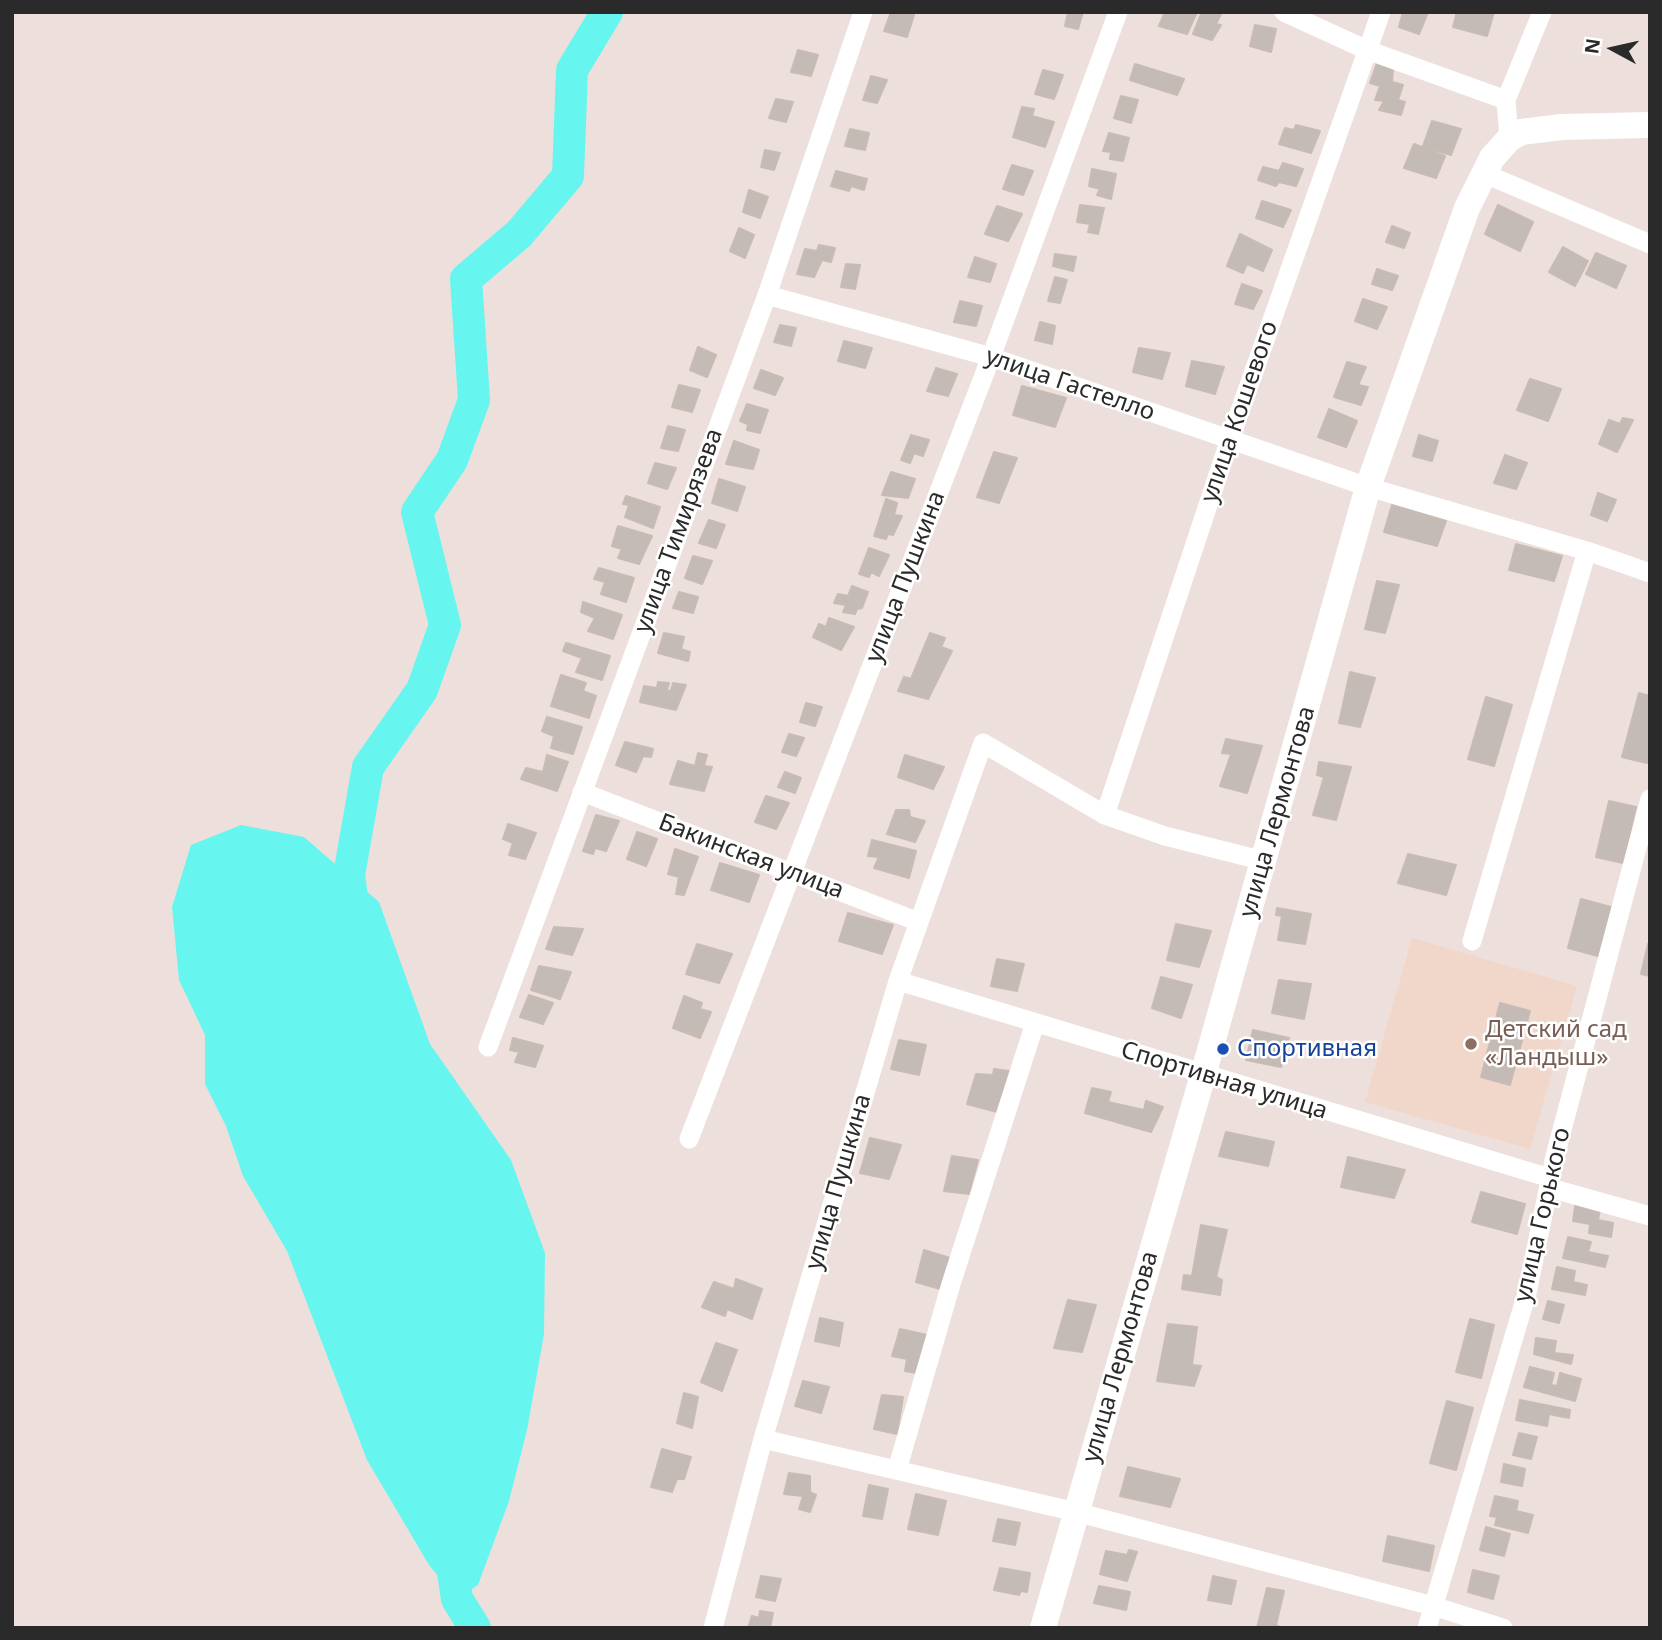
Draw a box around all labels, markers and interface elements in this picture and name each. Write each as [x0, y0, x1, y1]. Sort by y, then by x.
north arrow [1578, 14, 1648, 84]
text: N [1578, 37, 1606, 56]
street label: улица Кошевого [1195, 317, 1285, 507]
street label: улица Гастелло [981, 343, 1159, 427]
street label: улица Тимирязева [629, 425, 729, 637]
street label: улица Пушкина [860, 487, 952, 667]
street label: улица Лермонтова [1234, 703, 1322, 921]
street label: Бакинская улица [654, 808, 848, 906]
place label: Детский сад «Ландыш» [1485, 1016, 1627, 1072]
place label: Спортивная [1237, 1035, 1377, 1063]
street label: Спортивная улица [1117, 1036, 1331, 1126]
marker: Детский сад «Ландыш» [1463, 1036, 1479, 1052]
marker: Спортивная [1215, 1041, 1231, 1057]
street label: улица Пушкина [800, 1091, 878, 1273]
street label: улица Горького [1509, 1125, 1577, 1305]
street label: улица Лермонтова [1077, 1248, 1165, 1466]

